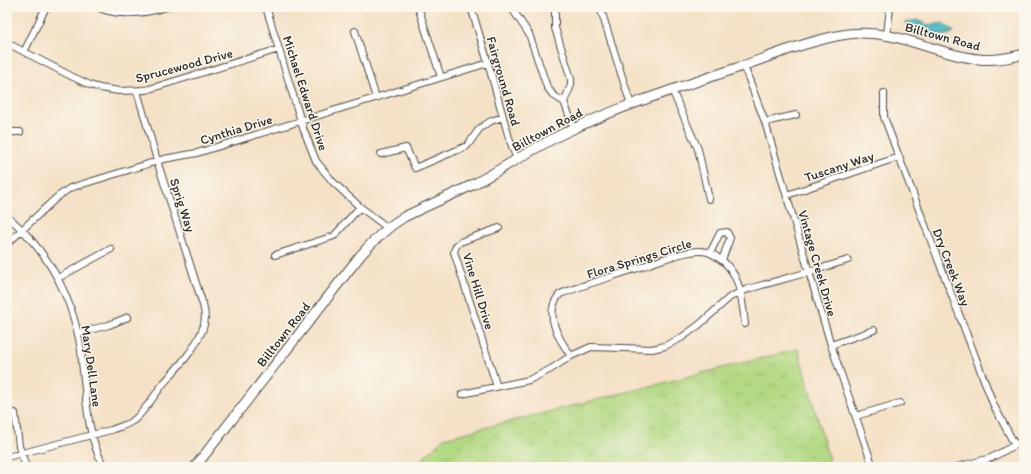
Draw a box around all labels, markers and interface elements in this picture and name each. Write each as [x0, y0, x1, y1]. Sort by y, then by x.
street label: Billtown Road [903, 19, 982, 54]
street label: Michael Edward Drive [280, 34, 331, 152]
street label: Fairground Road [484, 35, 523, 128]
street label: Sprucewood Drive [134, 45, 234, 86]
street label: Billtown Road [509, 105, 585, 154]
street label: Cynthia Drive [198, 111, 274, 148]
street label: Tuscany Way [803, 148, 876, 185]
street label: Sprig Way [167, 176, 198, 234]
street label: Vintage Creek Drive [795, 208, 840, 318]
street label: Dry Creek Way [930, 226, 973, 308]
street label: Flora Springs Circle [585, 235, 693, 282]
street label: Vine Hill Drive [460, 251, 497, 331]
street label: Billtown Road [254, 299, 313, 369]
street label: Mary Dell Lane [78, 324, 105, 408]

